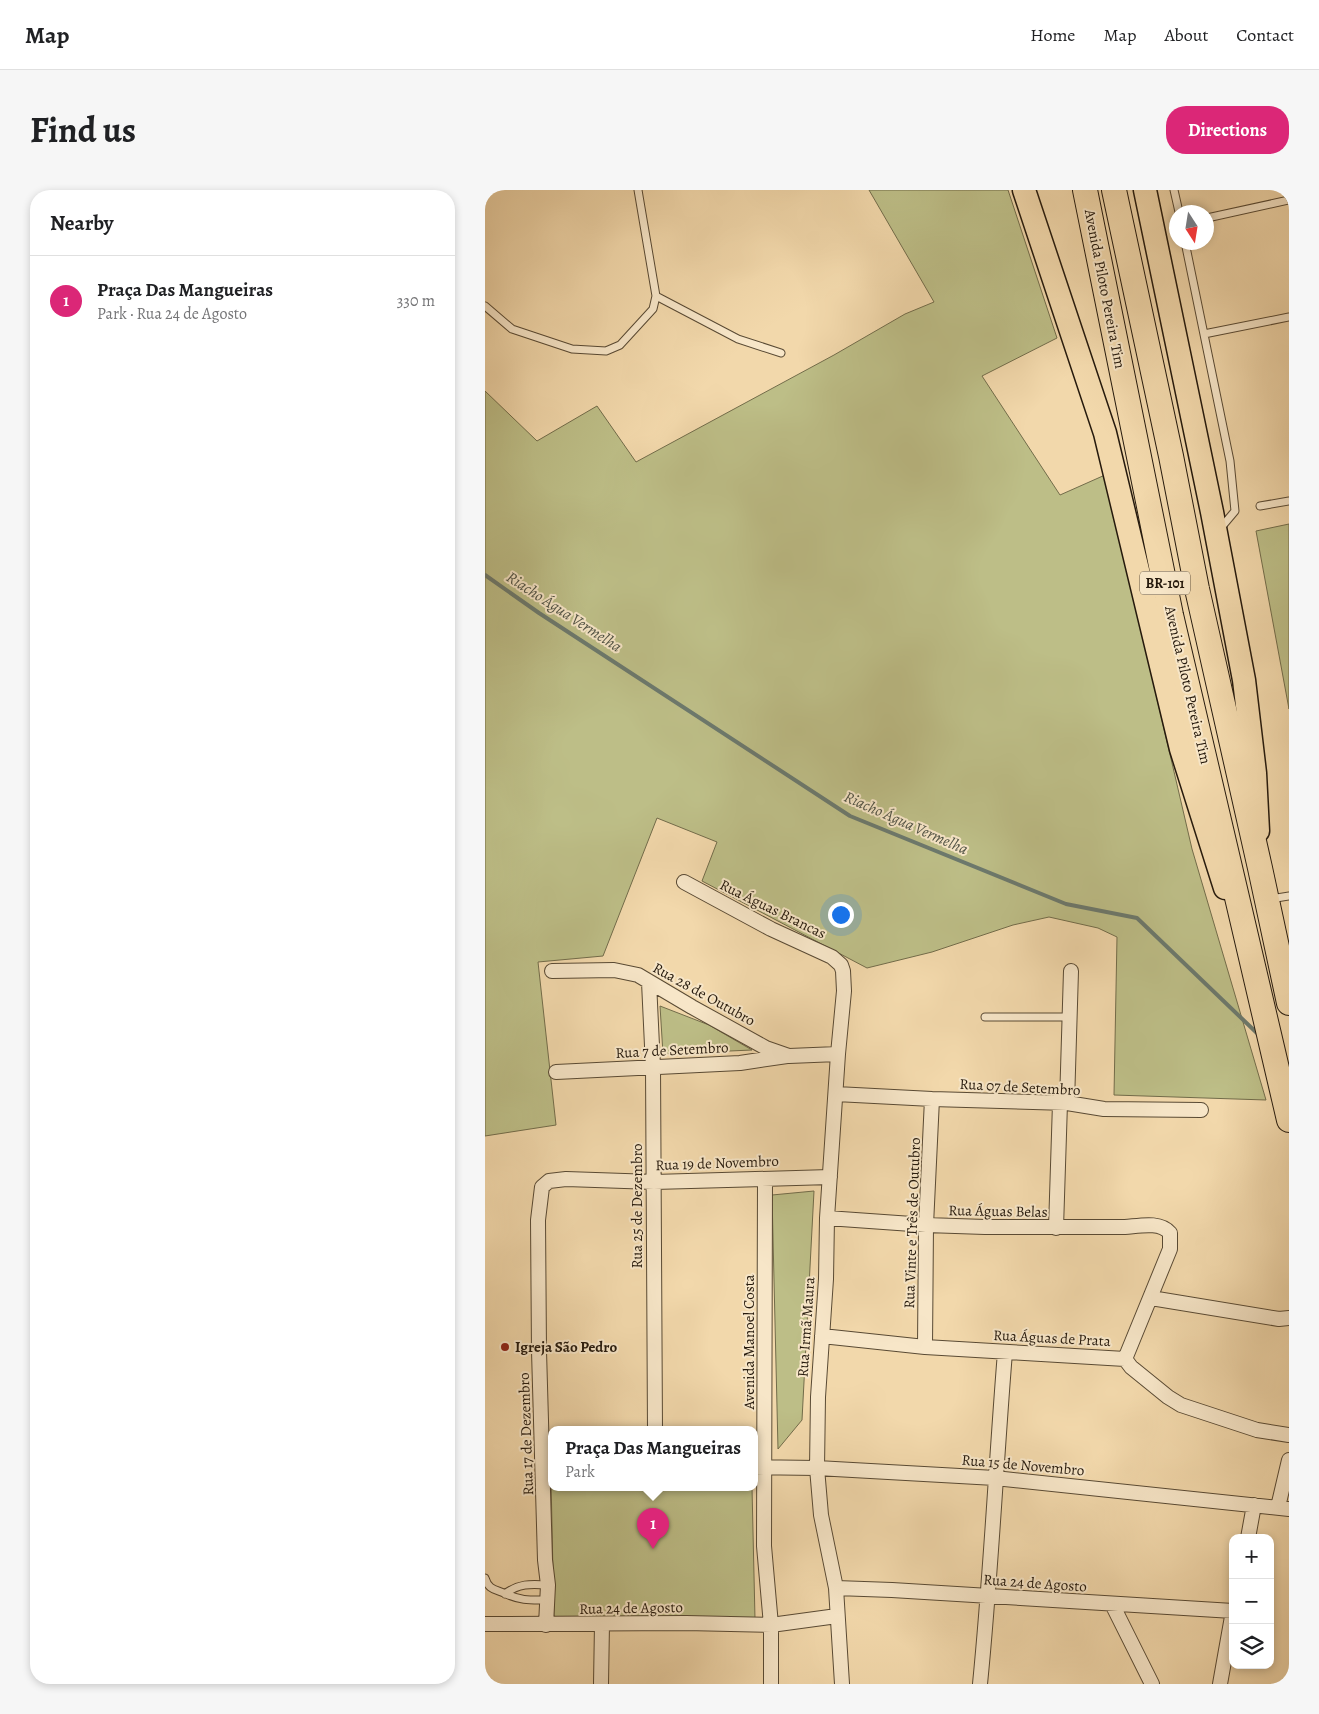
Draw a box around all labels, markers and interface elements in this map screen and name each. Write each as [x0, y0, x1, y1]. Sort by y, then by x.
text: Map [25, 19, 69, 51]
text: Home [1030, 23, 1075, 47]
text: Map [1103, 23, 1136, 47]
text: About [1164, 23, 1208, 47]
text: Contact [1236, 23, 1294, 47]
text: Find us [30, 106, 136, 154]
button: Directions [1166, 106, 1289, 154]
north arrow [1169, 205, 1214, 250]
street label: Avenida Piloto Pereira Tim [1080, 207, 1130, 371]
text: Nearby [50, 209, 113, 237]
text: Praça Das Mangueiras [97, 277, 273, 303]
text: 1 [63, 290, 69, 312]
text: 330 m [397, 290, 435, 312]
text: Park · Rua 24 de Agosto [97, 303, 247, 325]
water label: Riacho Água Vermelha [502, 566, 626, 658]
road number: BR-101 [1140, 572, 1190, 594]
street label: Avenida Piloto Pereira Tim [1160, 603, 1216, 767]
water label: Riacho Água Vermelha [841, 786, 972, 860]
street label: Rua Águas Brancas [716, 875, 830, 943]
your location [828, 902, 854, 928]
street label: Rua 28 de Outubro [649, 958, 759, 1030]
street label: Rua 7 de Setembro [615, 1037, 729, 1063]
street label: Rua 07 de Setembro [959, 1074, 1081, 1100]
street label: Rua Vinte e Três de Outubro [899, 1137, 925, 1309]
street label: Rua 25 de Dezembro [627, 1143, 647, 1269]
street label: Rua 19 de Novembro [655, 1151, 779, 1175]
street label: Rua Águas Belas [948, 1200, 1048, 1222]
street label: Avenida Manoel Costa [739, 1274, 759, 1411]
street label: Rua Irmã Maura [793, 1276, 819, 1378]
street label: Rua Águas de Prata [993, 1325, 1111, 1351]
place label: Igreja São Pedro [515, 1337, 617, 1357]
marker: Igreja São Pedro [499, 1341, 511, 1353]
street label: Rua 17 de Dezembro [514, 1372, 538, 1496]
popup [548, 1426, 758, 1491]
text: Praça Das Mangueiras [565, 1435, 741, 1461]
street label: Rua 15 de Novembro [961, 1450, 1085, 1480]
text: Park [565, 1461, 595, 1483]
pin: 1 [637, 1508, 669, 1549]
map controls [1229, 1534, 1274, 1669]
button: + [1229, 1534, 1274, 1579]
street label: Rua 24 de Agosto [983, 1569, 1087, 1597]
button: − [1229, 1579, 1274, 1624]
street label: Rua 24 de Agosto [579, 1597, 683, 1619]
button: layers [1229, 1624, 1274, 1669]

